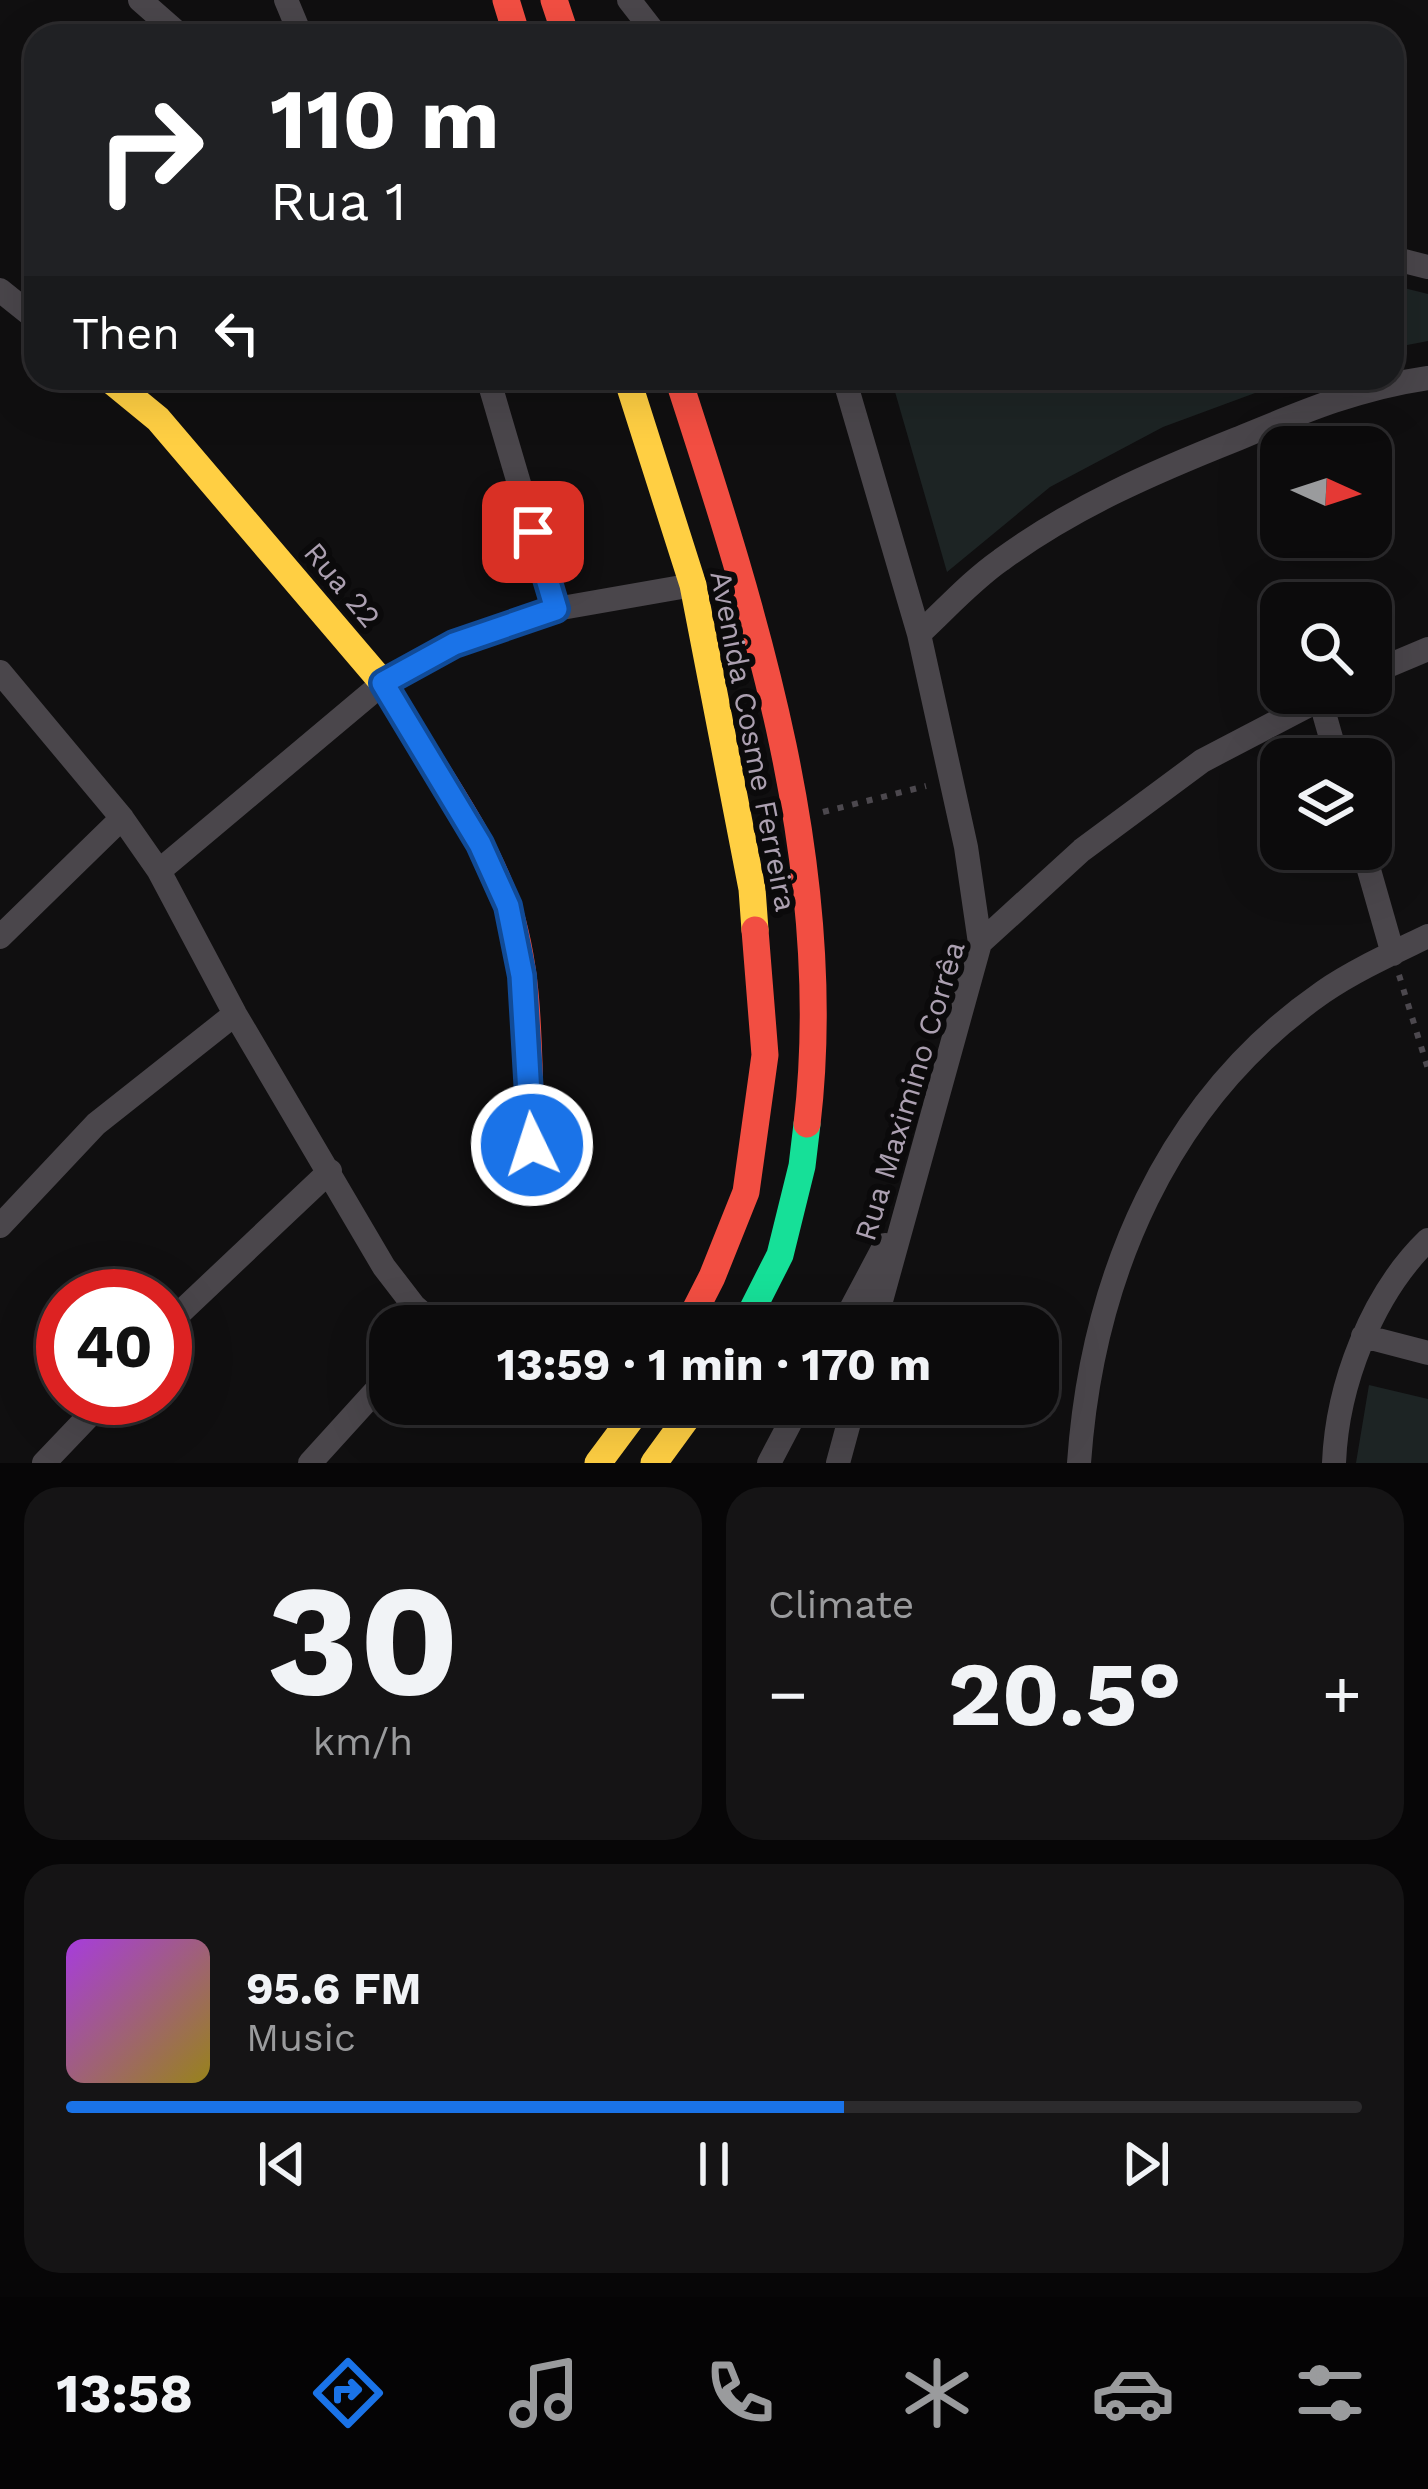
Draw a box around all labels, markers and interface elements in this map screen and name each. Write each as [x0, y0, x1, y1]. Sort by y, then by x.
text: 110 m [270, 70, 500, 168]
icon: right [72, 72, 228, 228]
text: Rua 1 [270, 170, 406, 233]
icon: left [204, 300, 270, 366]
text: Then [72, 307, 180, 360]
north arrow [1260, 426, 1392, 558]
map controls [1260, 426, 1392, 870]
pin [482, 481, 584, 583]
icon: arrive [500, 499, 566, 565]
street label: Rua 22 [297, 535, 388, 634]
street label: Avenida Cosme Ferreira [703, 568, 804, 914]
button: search [1260, 582, 1392, 714]
button: layers [1260, 738, 1392, 870]
street label: Rua Maximino Corrêa [847, 937, 972, 1245]
position arrow [469, 1082, 595, 1208]
speed limit sign: 40 [36, 1269, 192, 1425]
text: 13:59 · 1 min · 170 m [497, 1338, 931, 1391]
text: 30 [267, 1549, 459, 1732]
text: Climate [768, 1582, 914, 1627]
text: 20.5° [948, 1641, 1182, 1747]
text: − [768, 1656, 808, 1733]
text: + [1322, 1656, 1362, 1733]
text: km/h [313, 1719, 413, 1764]
text: 95.6 FM [246, 1962, 422, 2015]
text: Music [246, 2015, 356, 2060]
icon: previous [249, 2131, 315, 2197]
icon: pause [681, 2131, 747, 2197]
icon: next [1113, 2131, 1179, 2197]
icon: directions [306, 2351, 390, 2435]
icon: music [502, 2351, 586, 2435]
icon: phone [698, 2351, 782, 2435]
icon: climate [895, 2351, 979, 2435]
icon: car [1091, 2351, 1175, 2435]
icon: filters [1288, 2351, 1372, 2435]
text: 13:58 [56, 2362, 193, 2425]

